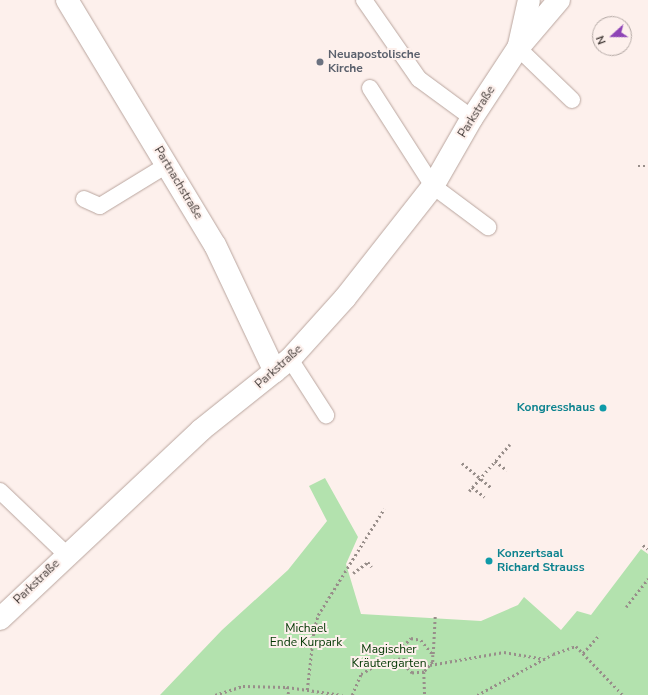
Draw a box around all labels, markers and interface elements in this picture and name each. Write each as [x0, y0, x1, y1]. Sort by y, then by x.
north arrow [592, 16, 632, 56]
text: N [593, 34, 610, 47]
place label: Neuapostolische Kirche [328, 48, 420, 76]
marker: Neuapostolische Kirche [315, 57, 325, 67]
street label: Parkstraße [455, 84, 499, 140]
street label: Partnachstraße [151, 144, 205, 222]
street label: Parkstraße [253, 342, 305, 392]
place label: Kongresshaus [517, 401, 595, 415]
marker: Kongresshaus [598, 403, 608, 413]
place label: Konzertsaal Richard Strauss [497, 547, 585, 575]
marker: Konzertsaal Richard Strauss [484, 556, 494, 566]
street label: Parkstraße [11, 557, 63, 607]
park label: Michael Ende Kurpark [270, 622, 342, 650]
park label: Magischer Kräutergarten [352, 643, 426, 671]

